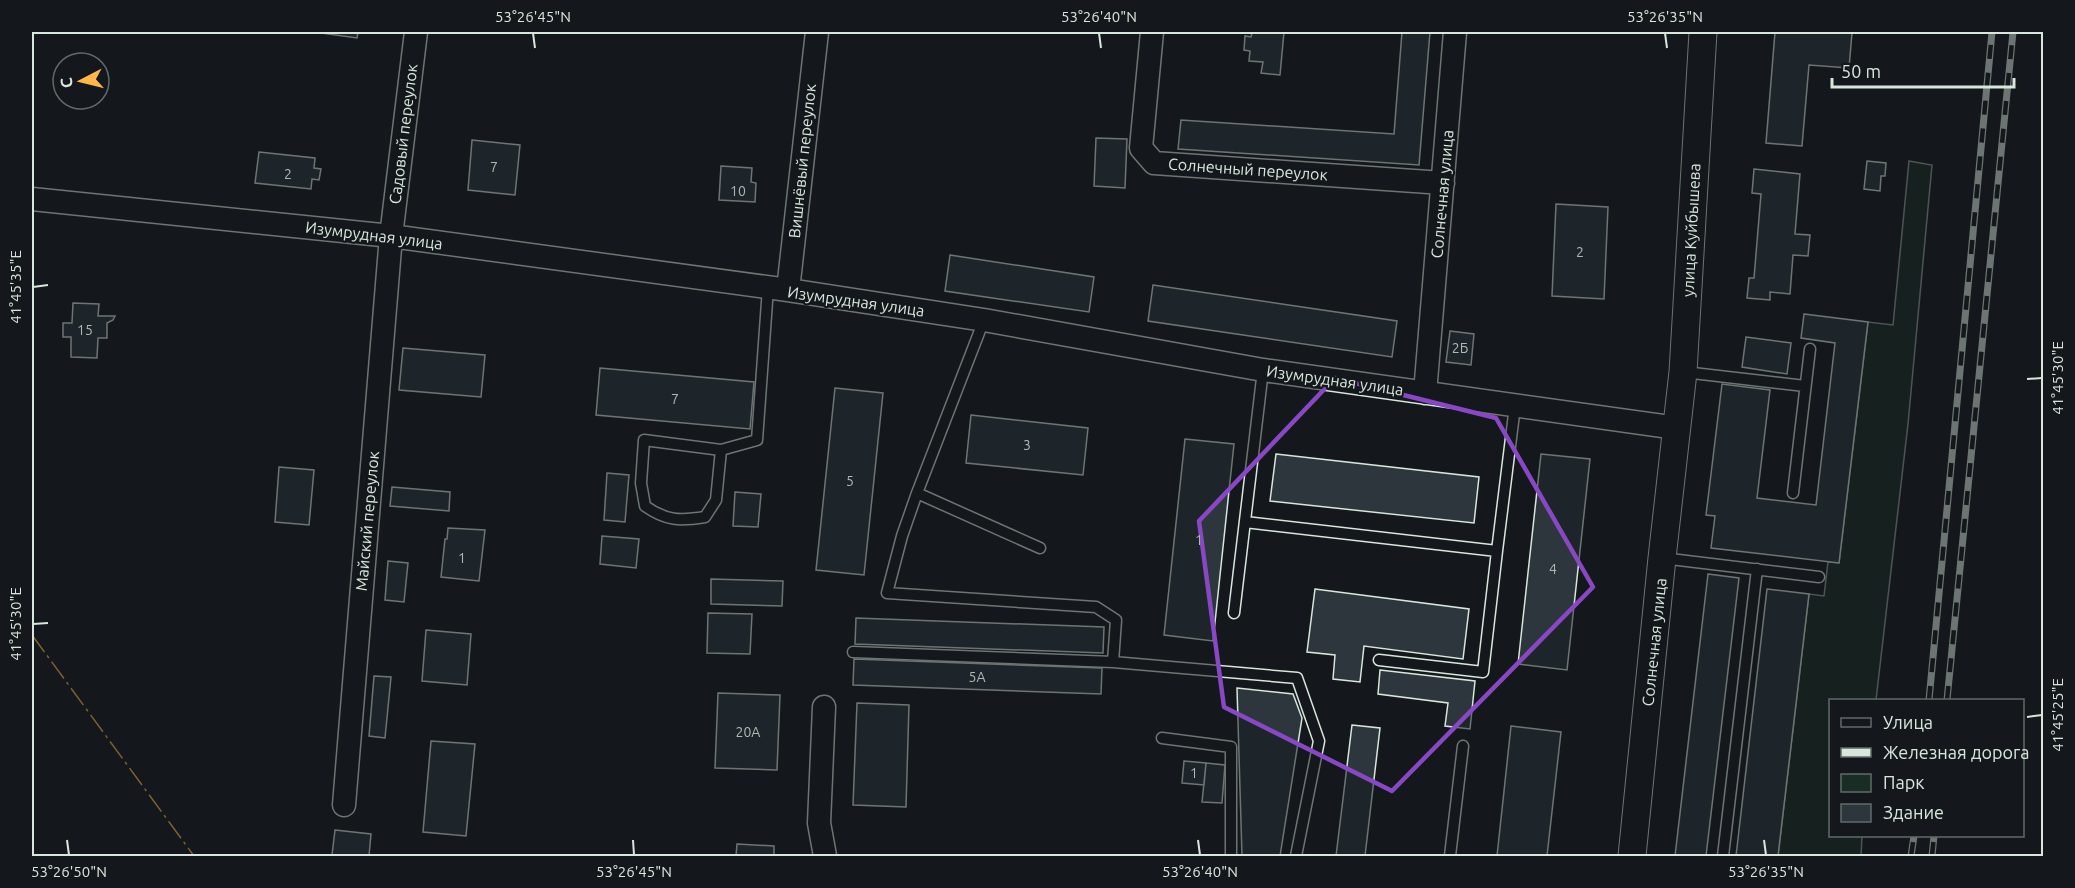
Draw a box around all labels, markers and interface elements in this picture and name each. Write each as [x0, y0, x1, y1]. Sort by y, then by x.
text: 53°26'45"N [495, 8, 571, 25]
text: 53°26'40"N [1061, 8, 1137, 25]
text: 53°26'35"N [1627, 8, 1703, 25]
north arrow [51, 51, 111, 111]
scale bar [1832, 51, 2014, 89]
text: 50 m [1841, 61, 1881, 81]
street label: Садовый переулок [385, 63, 421, 205]
text: С [57, 77, 76, 89]
street label: Вишнёвый переулок [785, 83, 819, 239]
street label: Солнечная улица [1427, 129, 1457, 259]
street label: Солнечный переулок [1168, 154, 1328, 184]
house number: 7 [490, 159, 498, 175]
street label: улица Куйбышева [1679, 163, 1703, 297]
house number: 2 [284, 166, 292, 182]
house number: 10 [730, 183, 746, 199]
street label: Изумрудная улица [304, 218, 444, 252]
house number: 2 [1576, 244, 1584, 260]
text: 41°45'35"E [7, 250, 24, 324]
street label: Изумрудная улица [786, 282, 926, 320]
house number: 15 [77, 322, 93, 338]
house number: 2Б [1452, 340, 1468, 356]
text: 41°45'30"E [2049, 341, 2066, 415]
street label: Изумрудная улица [1265, 361, 1405, 399]
house number: 7 [671, 391, 679, 407]
house number: 3 [1023, 437, 1031, 453]
street label: Майский переулок [352, 450, 382, 592]
house number: 5 [846, 473, 854, 489]
house number: 1 [1195, 532, 1203, 548]
house number: 1 [458, 550, 466, 566]
house number: 4 [1549, 561, 1557, 577]
street label: Солнечная улица [1638, 577, 1670, 707]
text: 41°45'30"E [7, 587, 24, 661]
house number: 5А [969, 669, 986, 685]
text: 41°45'25"E [2049, 678, 2066, 752]
legend [1829, 699, 2024, 837]
text: Улица [1883, 712, 1933, 732]
house number: 20А [736, 724, 760, 740]
text: Железная дорога [1883, 742, 2030, 762]
house number: 1 [1190, 765, 1198, 781]
text: Парк [1883, 772, 1924, 792]
text: Здание [1883, 802, 1944, 822]
text: 53°26'50"N [31, 863, 107, 880]
text: 53°26'45"N [596, 863, 672, 880]
text: 53°26'40"N [1162, 863, 1238, 880]
text: 53°26'35"N [1728, 863, 1804, 880]

